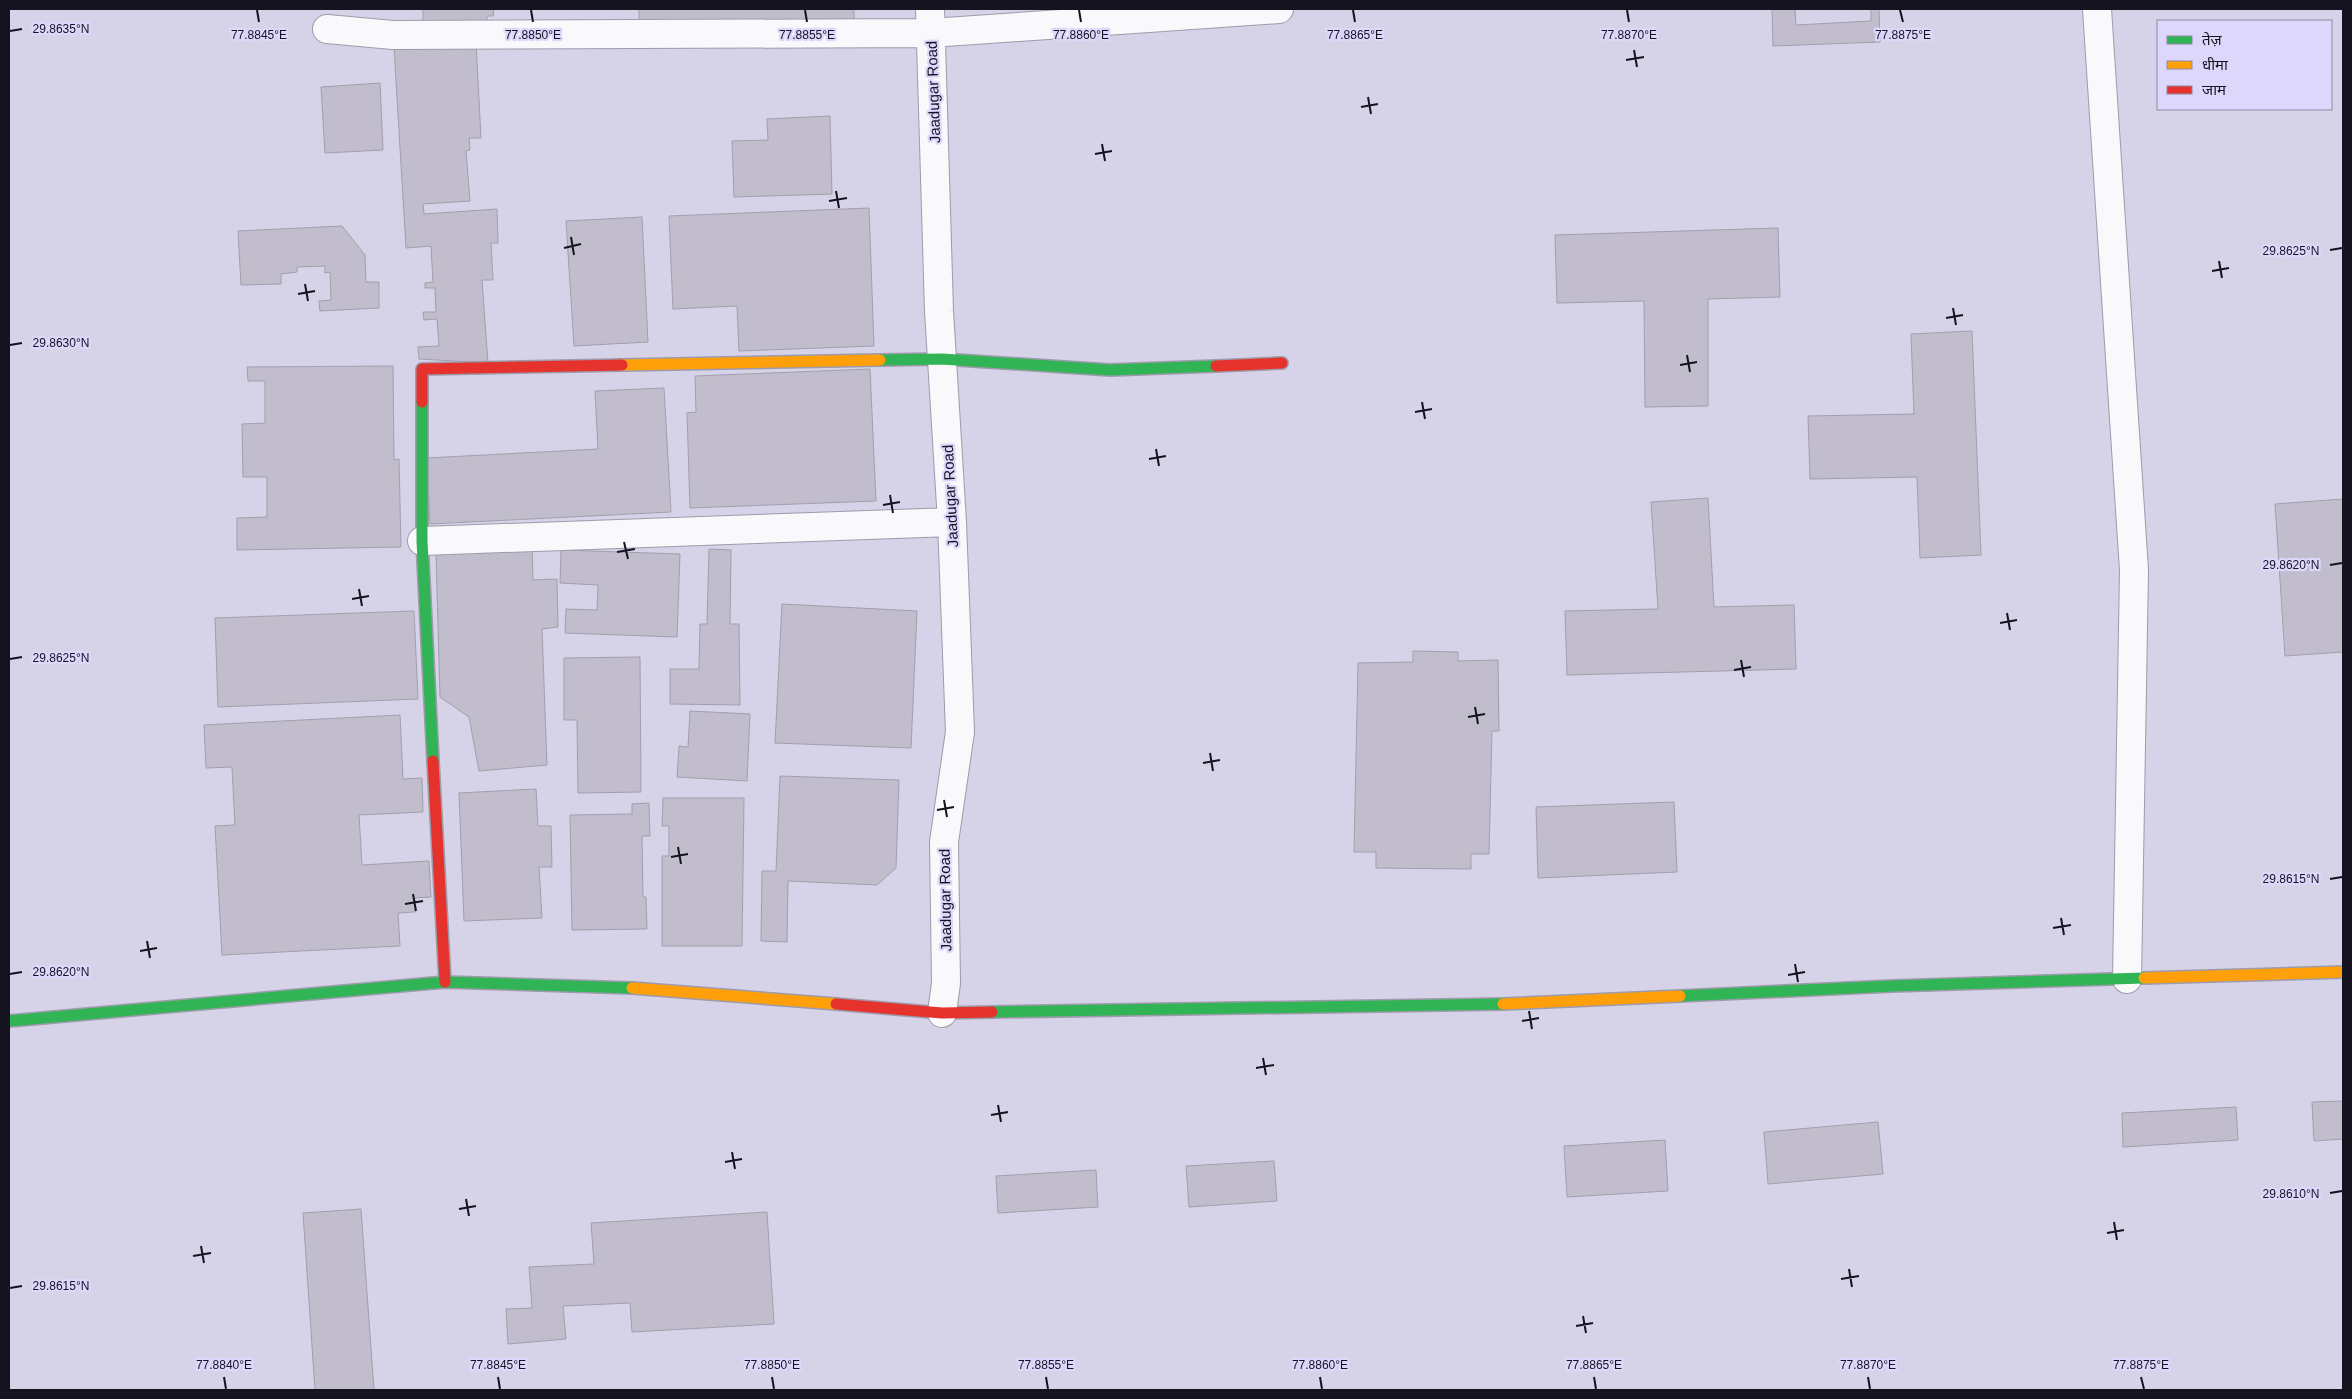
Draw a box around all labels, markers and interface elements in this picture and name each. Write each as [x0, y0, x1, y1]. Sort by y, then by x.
legend [2157, 20, 2332, 110]
text: 29.8635°N [33, 22, 89, 36]
text: 77.8845°E [231, 28, 287, 42]
text: 77.8850°E [505, 28, 561, 42]
text: 77.8855°E [779, 28, 835, 42]
text: 77.8860°E [1053, 28, 1109, 42]
text: 77.8865°E [1327, 28, 1383, 42]
text: 77.8870°E [1601, 28, 1657, 42]
text: 77.8875°E [1875, 28, 1931, 42]
text: तेज़ [2202, 31, 2223, 48]
street label: Jaadugar Road [923, 40, 943, 144]
text: धीमा [2202, 56, 2229, 73]
text: जाम [2202, 81, 2227, 98]
text: 29.8625°N [2263, 244, 2319, 258]
text: 29.8630°N [33, 336, 89, 350]
street label: Jaadugar Road [939, 444, 961, 548]
text: 29.8620°N [2263, 558, 2319, 572]
text: 29.8625°N [33, 651, 89, 665]
street label: Jaadugar Road [936, 849, 954, 951]
text: 29.8615°N [2263, 872, 2319, 886]
text: 29.8620°N [33, 965, 89, 979]
text: 29.8610°N [2263, 1187, 2319, 1201]
text: 29.8615°N [33, 1279, 89, 1293]
text: 77.8840°E [196, 1358, 252, 1372]
text: 77.8845°E [470, 1358, 526, 1372]
text: 77.8850°E [744, 1358, 800, 1372]
text: 77.8855°E [1018, 1358, 1074, 1372]
text: 77.8860°E [1292, 1358, 1348, 1372]
text: 77.8865°E [1566, 1358, 1622, 1372]
text: 77.8870°E [1840, 1358, 1896, 1372]
text: 77.8875°E [2113, 1358, 2169, 1372]

